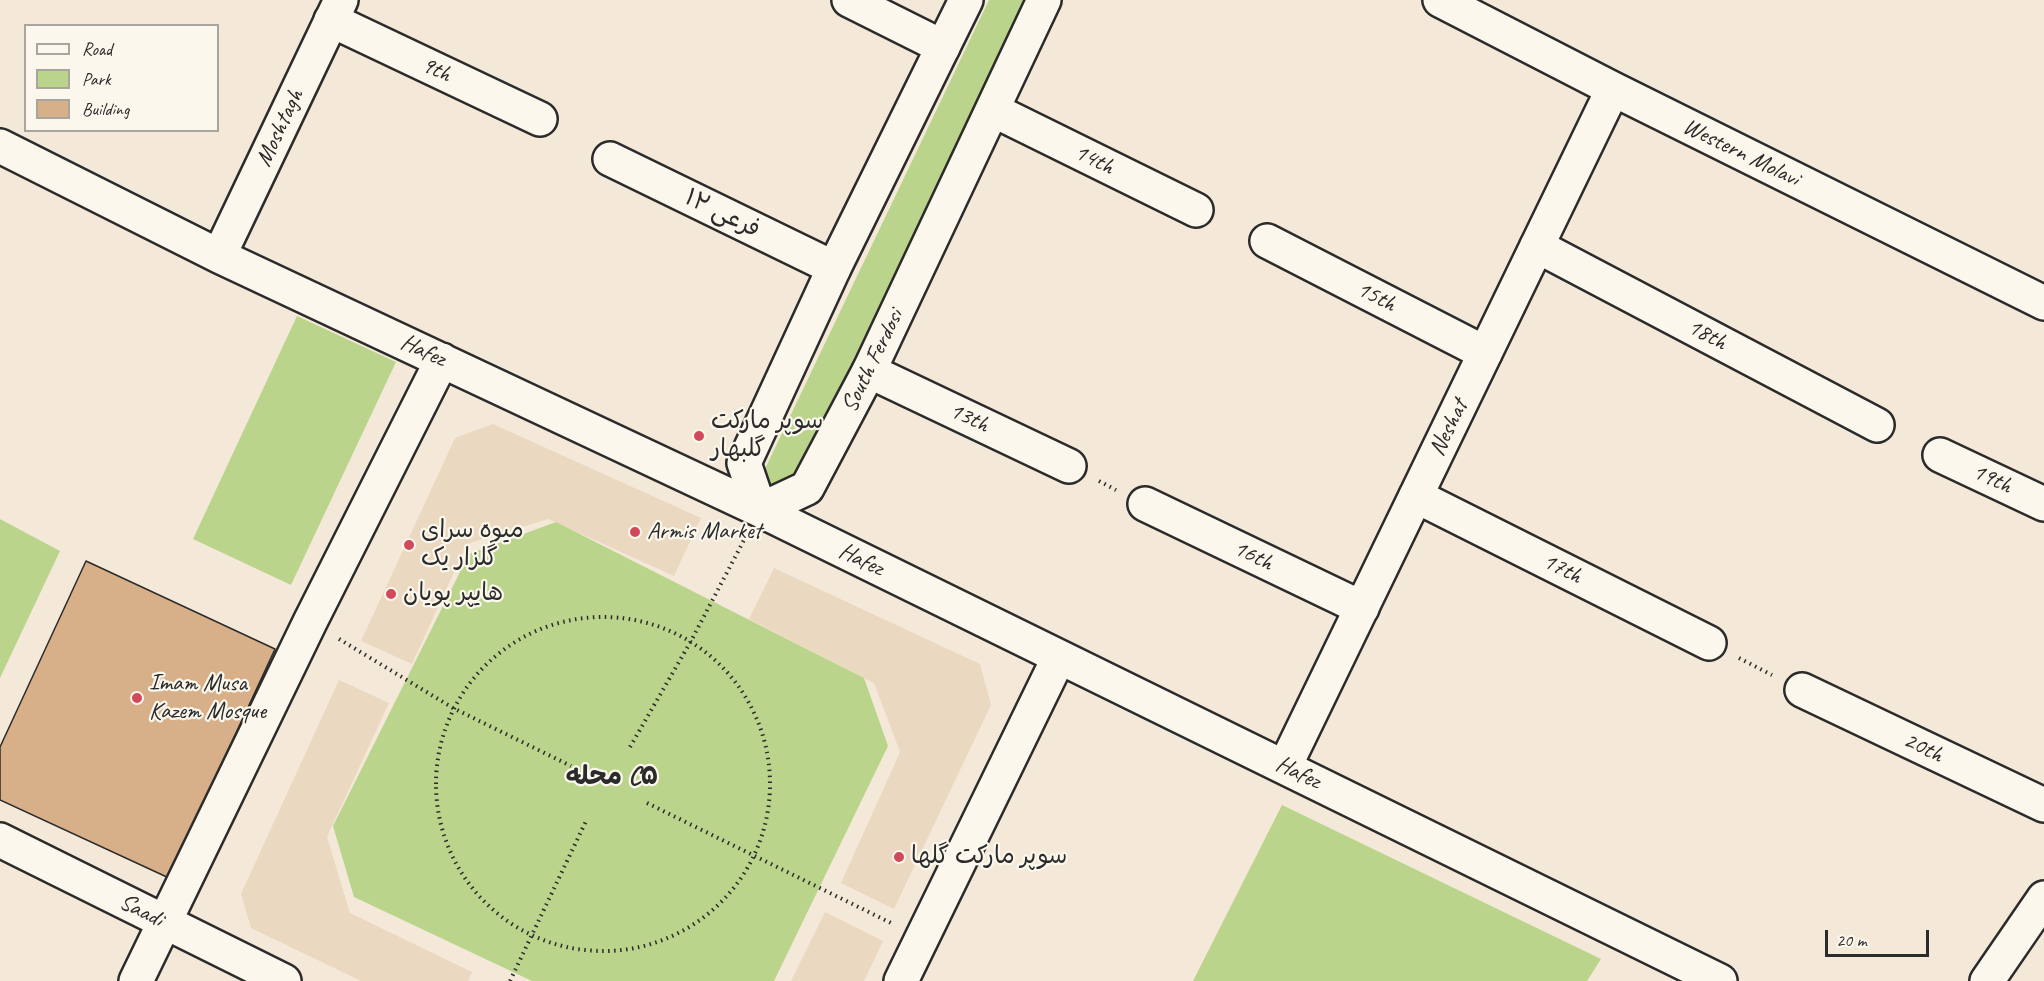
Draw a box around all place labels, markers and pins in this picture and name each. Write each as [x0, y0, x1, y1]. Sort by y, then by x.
place label: سوپر مارکت گلبهار [711, 408, 823, 464]
marker: سوپر مارکت گلبهار [692, 429, 706, 443]
place label: میوه سرای گلزار یک [421, 517, 524, 573]
place label: Armis Market [647, 518, 762, 546]
marker: Armis Market [628, 525, 642, 539]
marker: میوه سرای گلزار یک [402, 538, 416, 552]
place label: هایپر پویان [403, 580, 503, 608]
marker: هایپر پویان [384, 587, 398, 601]
place label: Imam Musa Kazem Mosque [149, 670, 266, 726]
marker: Imam Musa Kazem Mosque [130, 691, 144, 705]
place label: سوپر مارکت گلها [911, 843, 1067, 871]
marker: سوپر مارکت گلها [892, 850, 906, 864]

